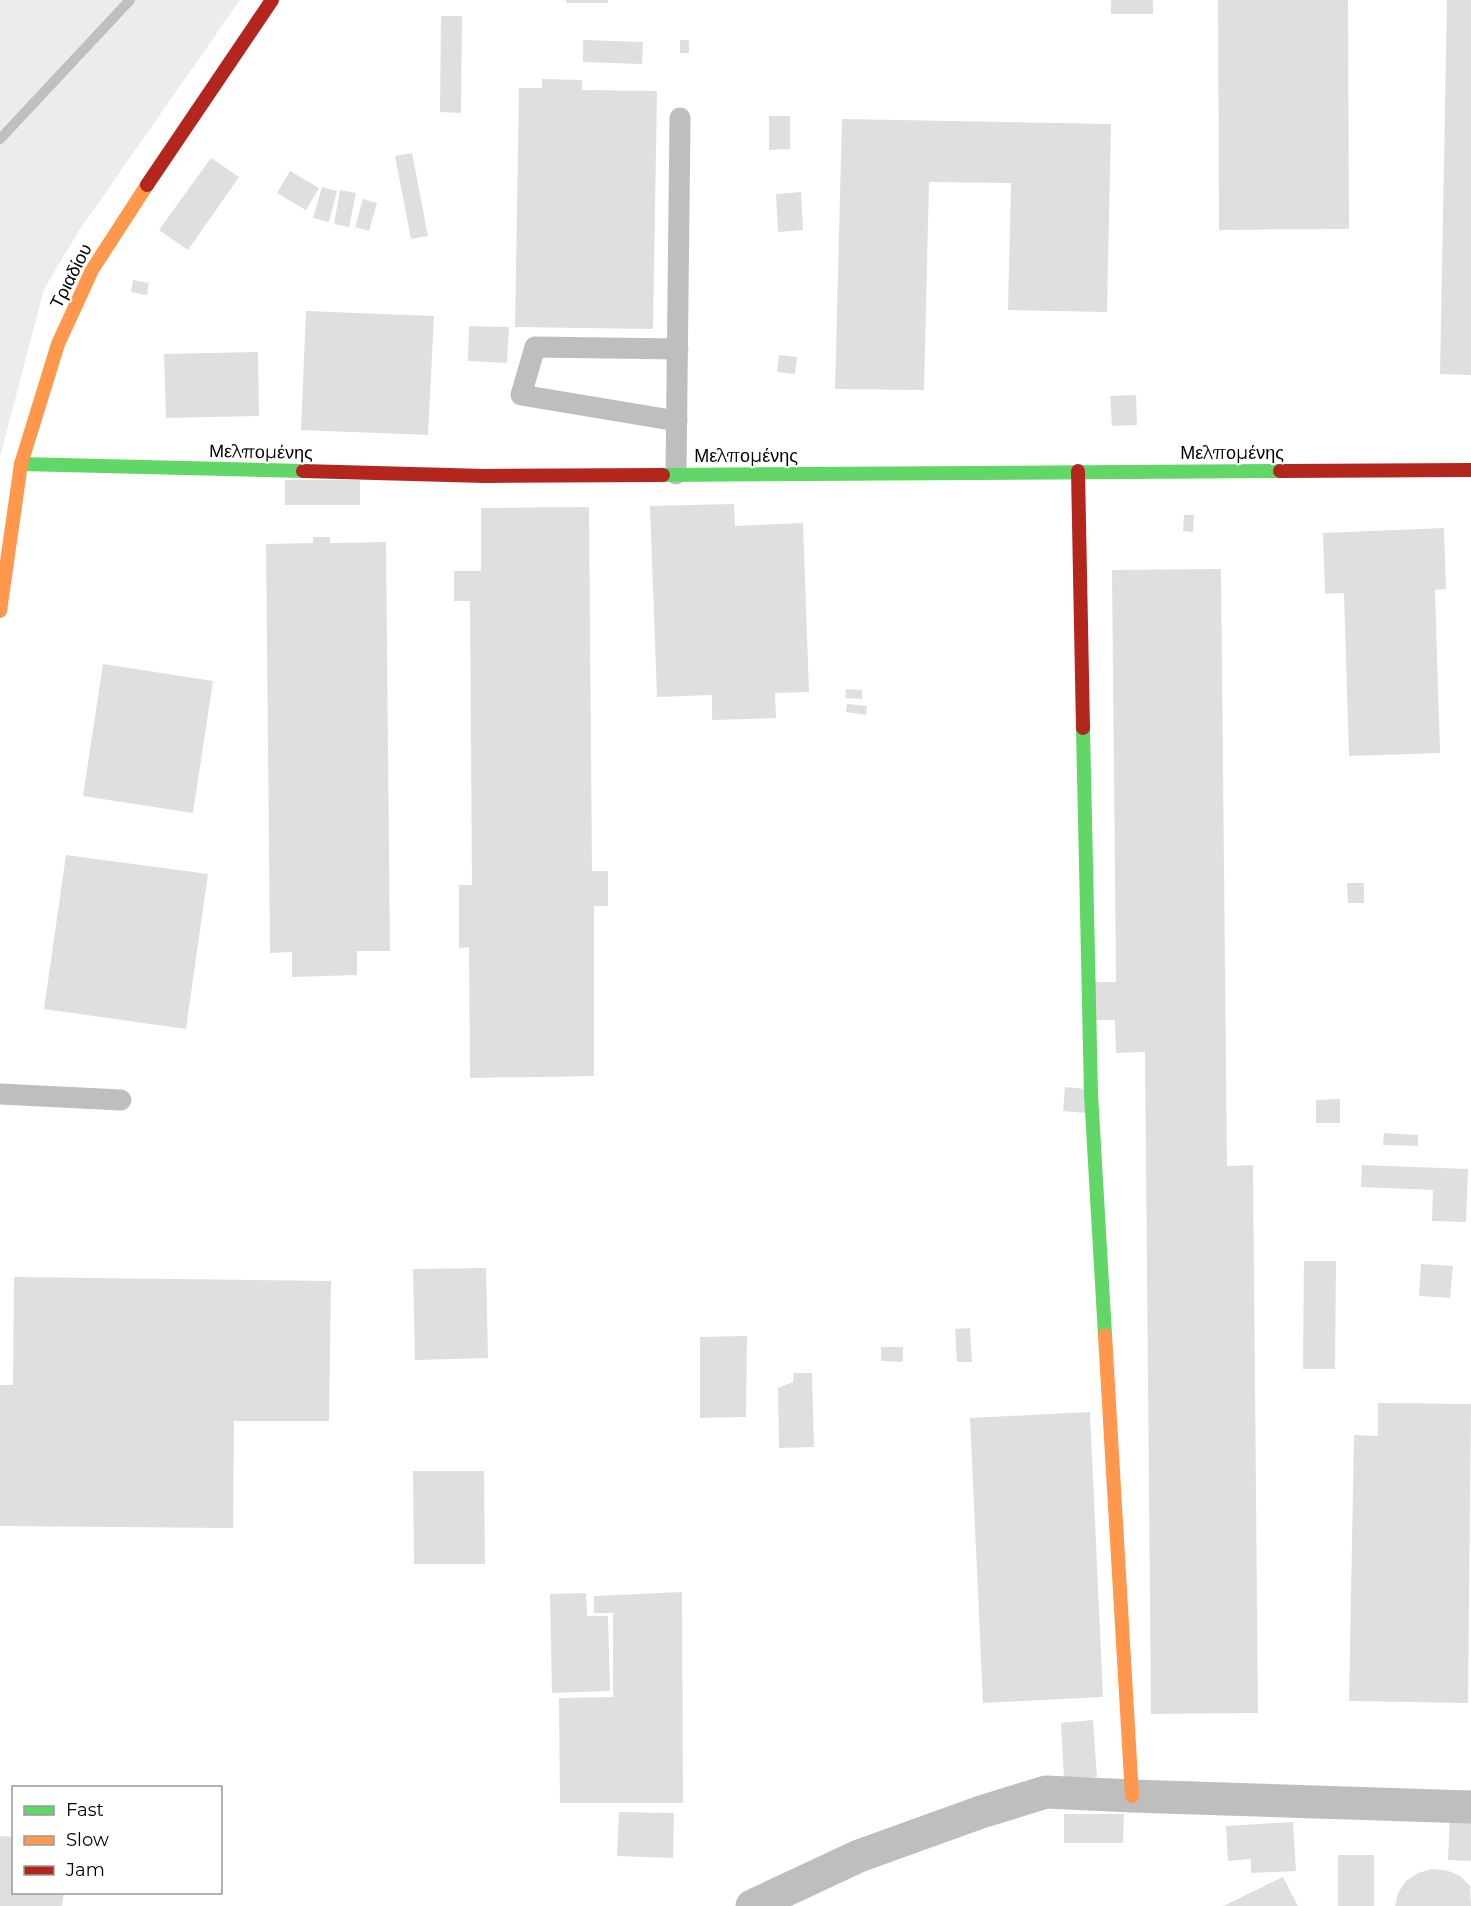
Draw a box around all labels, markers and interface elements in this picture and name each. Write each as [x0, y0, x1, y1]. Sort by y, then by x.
street label: Τριαδίου [45, 240, 97, 312]
street label: Μελπομένης [209, 440, 313, 464]
street label: Μελπομένης [1180, 442, 1284, 464]
street label: Μελπομένης [694, 445, 798, 467]
legend [12, 1786, 222, 1894]
text: Fast [66, 1799, 104, 1821]
text: Slow [66, 1829, 109, 1851]
text: Jam [65, 1859, 105, 1881]

